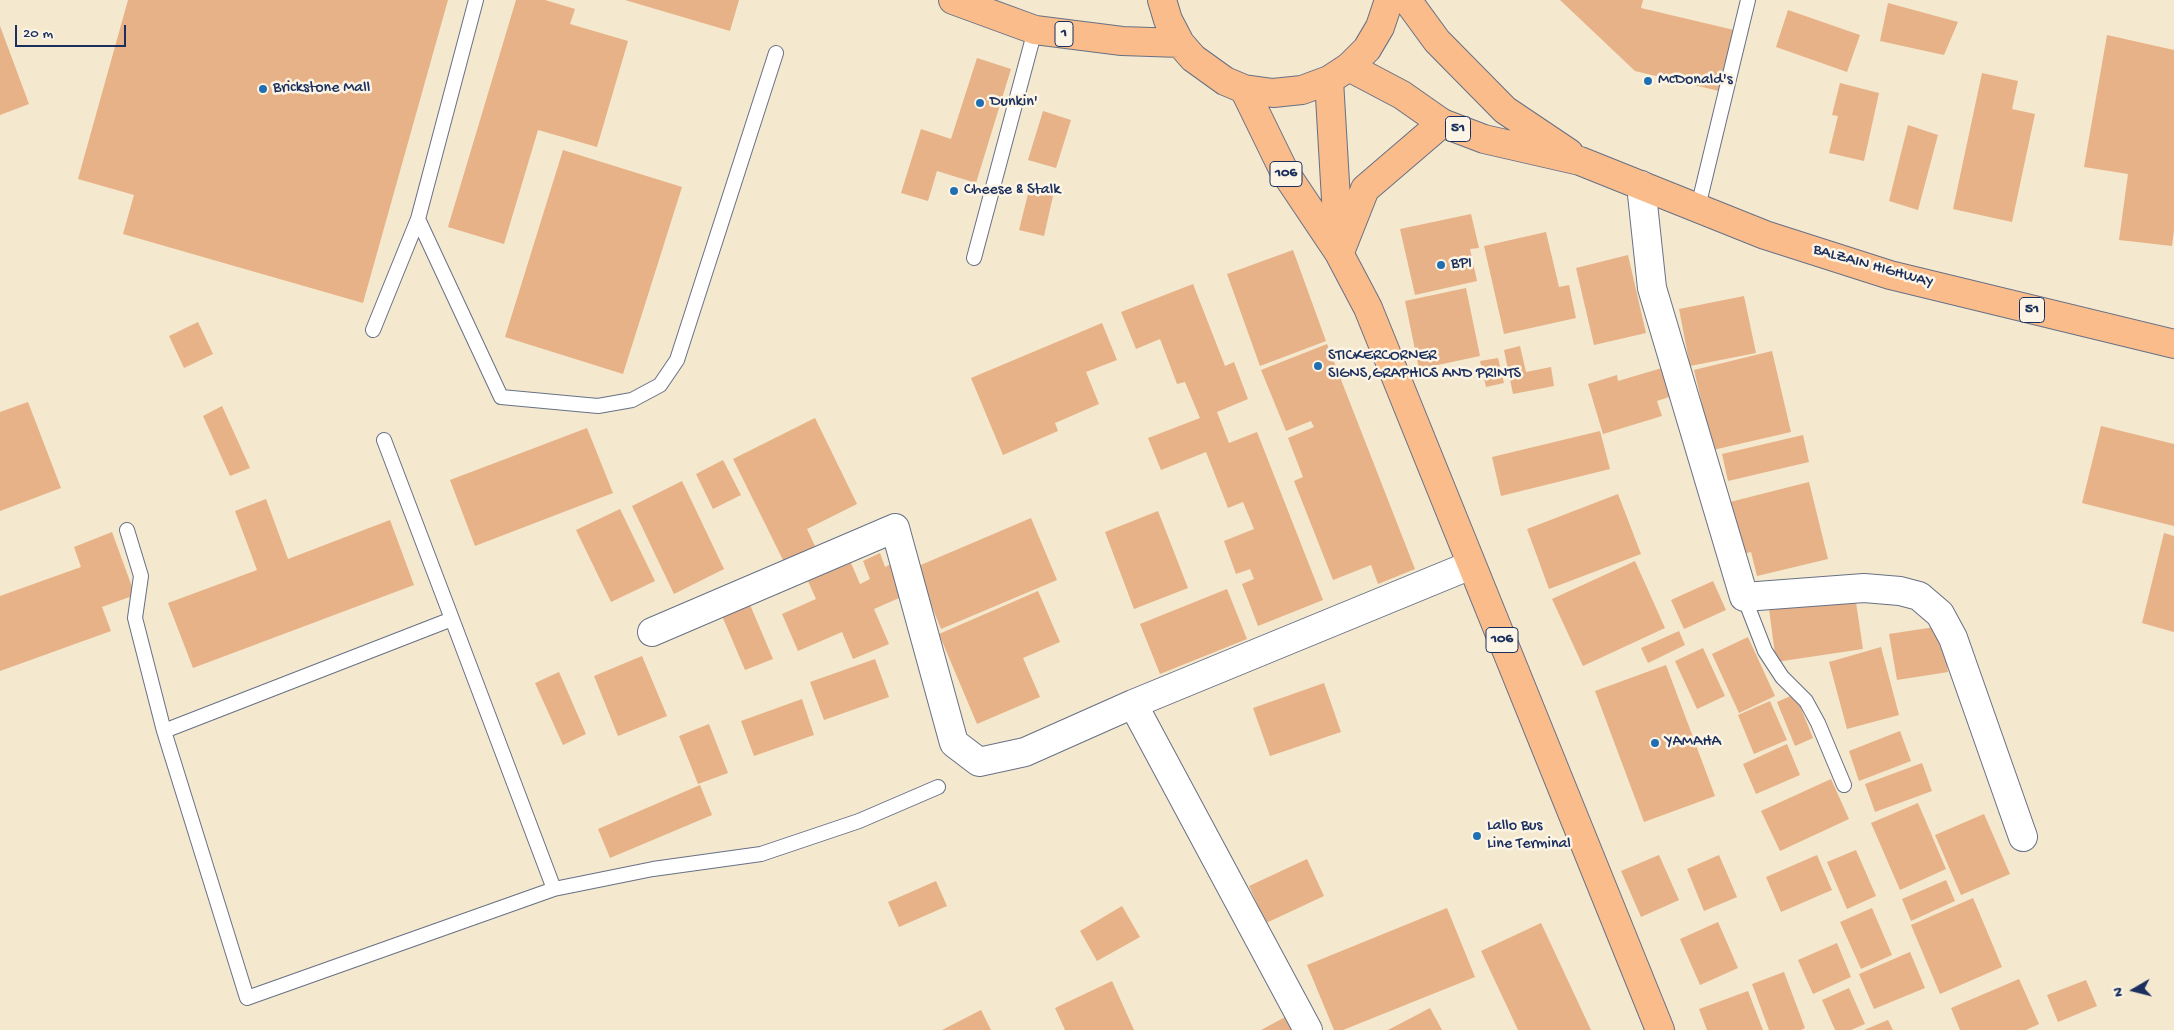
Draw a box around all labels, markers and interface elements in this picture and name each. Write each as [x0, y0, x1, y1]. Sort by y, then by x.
scale bar [18, 15, 129, 47]
road number: 1 [1055, 22, 1073, 46]
text: 20 m [23, 25, 53, 43]
place label: McDonald's [1658, 71, 1733, 91]
marker: McDonald's [1642, 75, 1654, 87]
place label: Brickstone Mall [273, 79, 370, 99]
marker: Brickstone Mall [257, 83, 269, 95]
place label: Dunkin' [990, 93, 1038, 113]
marker: Dunkin' [974, 97, 986, 109]
road number: 51 [1446, 116, 1470, 142]
road number: 106 [1270, 162, 1302, 186]
place label: Cheese & Stalk [964, 181, 1060, 201]
marker: Cheese & Stalk [948, 185, 960, 197]
street label: BALZAIN HIGHWAY [1811, 241, 1935, 293]
place label: BPI [1451, 255, 1472, 275]
marker: BPI [1435, 259, 1447, 271]
road number: 51 [2020, 298, 2044, 322]
place label: STICKERCORNER SIGNS,GRAPHICS AND PRINTS [1328, 347, 1521, 385]
marker: STICKERCORNER SIGNS,GRAPHICS AND PRINTS [1312, 360, 1324, 372]
road number: 106 [1486, 628, 1518, 652]
place label: YAMAHA [1665, 733, 1721, 753]
marker: YAMAHA [1649, 737, 1661, 749]
place label: Lallo Bus Line Terminal [1487, 817, 1571, 855]
marker: Lallo Bus Line Terminal [1471, 830, 1483, 842]
north arrow [2109, 965, 2159, 1015]
text: N [2110, 986, 2128, 998]

